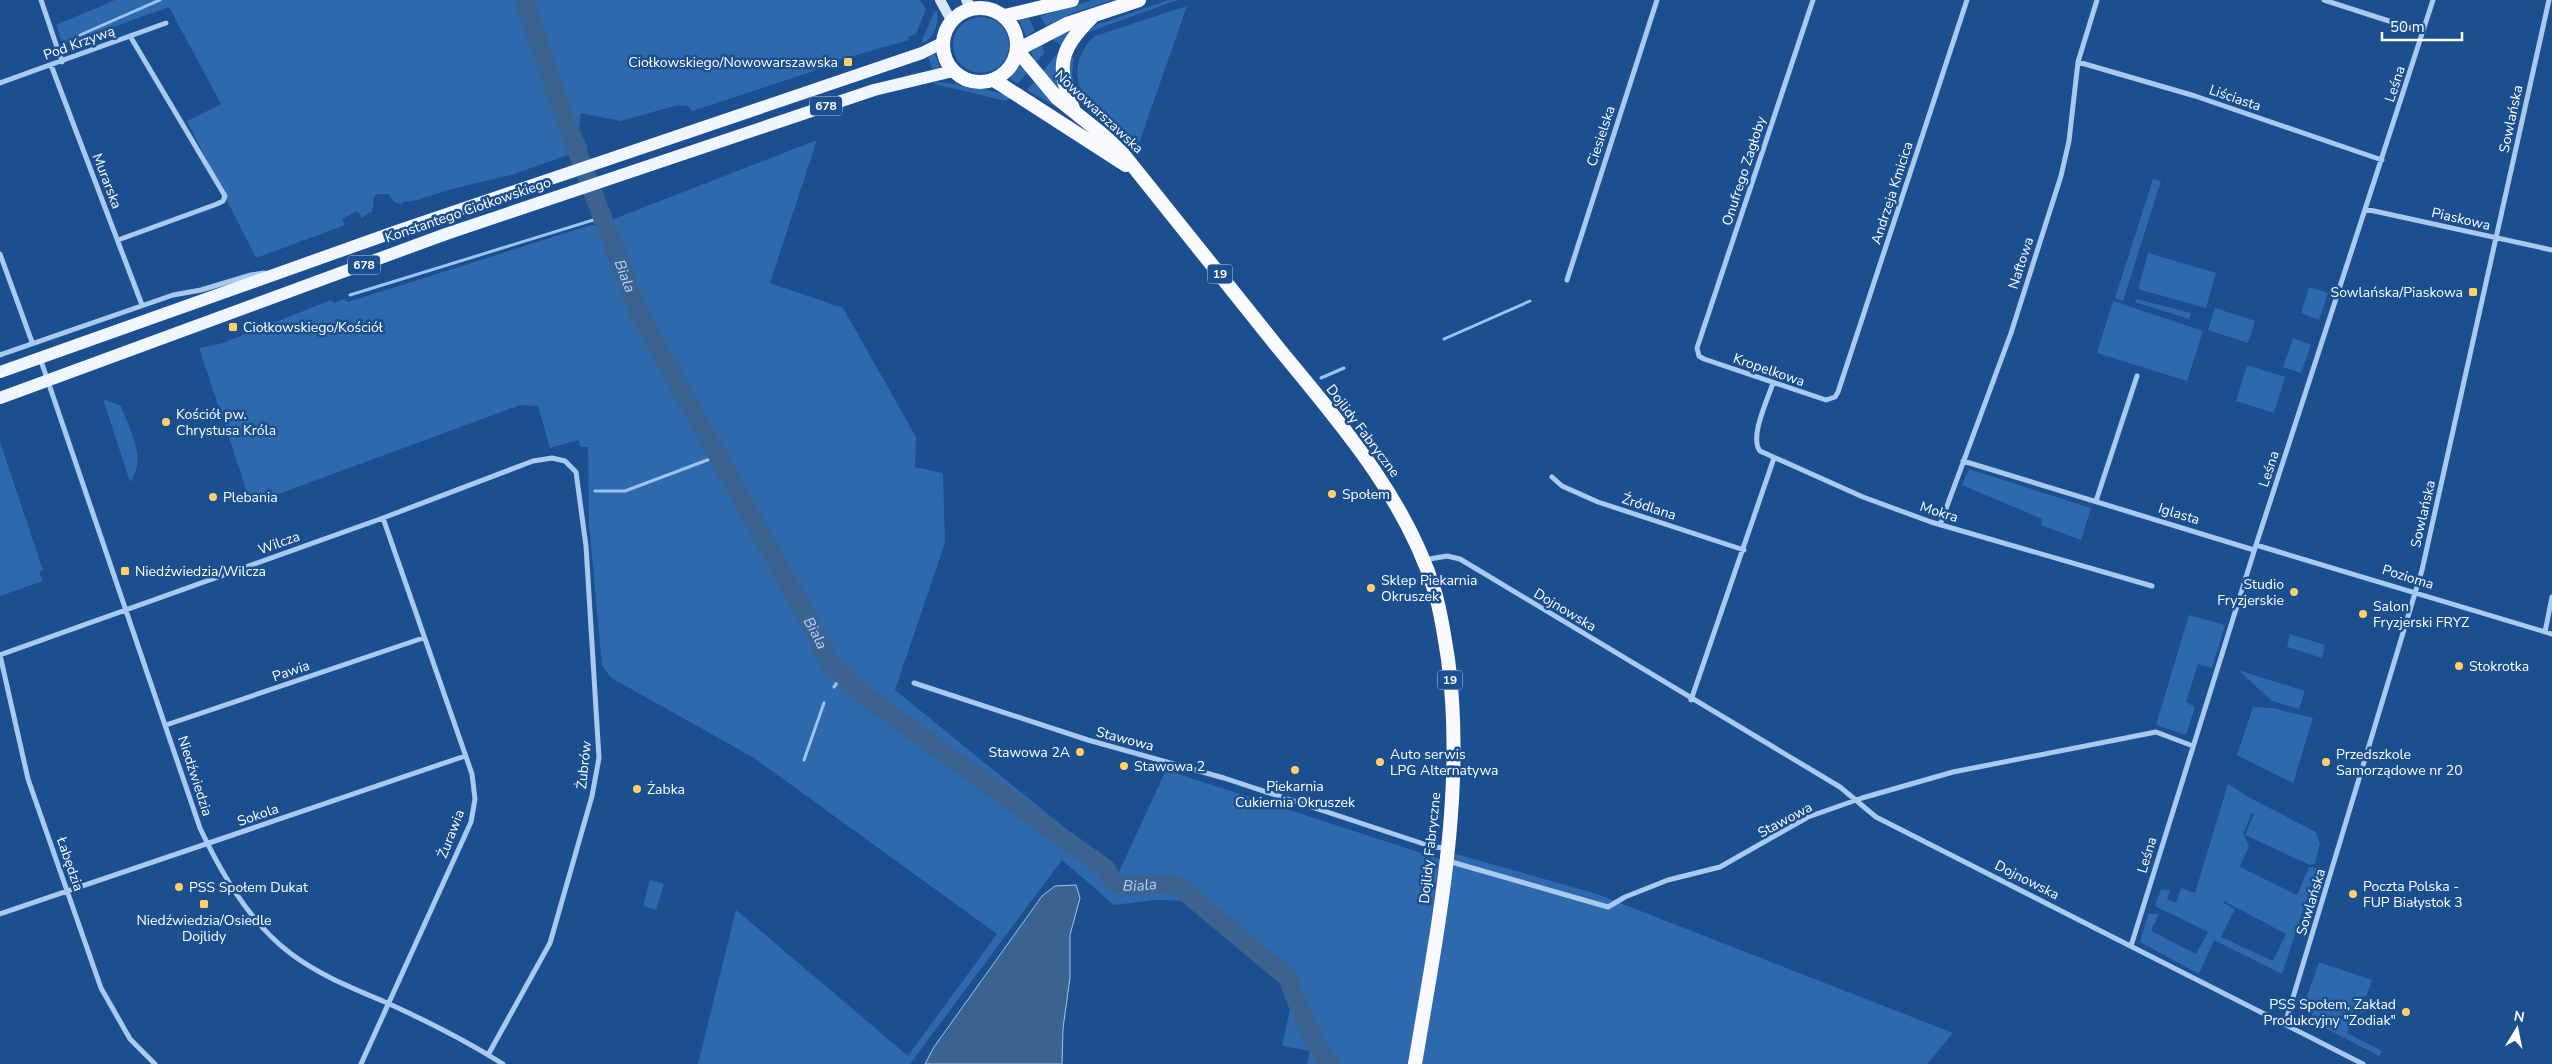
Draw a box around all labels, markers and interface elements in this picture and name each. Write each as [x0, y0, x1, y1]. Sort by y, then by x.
scale bar [2382, 10, 2462, 42]
text: 50 m [2390, 17, 2425, 37]
street label: Pod Krzywą [41, 21, 117, 65]
place label: Ciołkowskiego/Nowowarszawska [628, 53, 838, 72]
marker: Ciołkowskiego/Nowowarszawska [842, 56, 854, 68]
street label: Leśna [2380, 63, 2410, 105]
street label: Nowowarszawska [1051, 66, 1147, 158]
street label: Liściasta [2207, 80, 2263, 116]
street label: Sowlańska [2495, 83, 2527, 155]
road number: 678 [810, 96, 842, 115]
street label: Ciesielska [1582, 103, 1620, 169]
street label: Onufrego Zagłoby [1717, 113, 1771, 228]
street label: Andrzeja Kmicica [1866, 139, 1918, 247]
street label: Murarska [88, 150, 126, 212]
street label: Konstantego Ciołkowskiego [383, 173, 554, 247]
street label: Piaskowa [2430, 203, 2492, 235]
street label: Naftowa [2004, 235, 2038, 291]
road number: 678 [348, 256, 380, 274]
water label: Biala [609, 257, 640, 296]
road number: 19 [1208, 264, 1232, 284]
place label: Sowlańska/Piaskowa [2331, 283, 2463, 302]
marker: Sowlańska/Piaskowa [2467, 286, 2479, 298]
place label: Ciołkowskiego/Kościół [243, 318, 384, 337]
marker: Ciołkowskiego/Kościół [227, 321, 239, 333]
street label: Kropelkowa [1731, 349, 1807, 391]
street label: Dojlidy Fabryczne [1322, 381, 1404, 481]
place label: Kościół pw. Chrystusa Króla [176, 405, 276, 440]
marker: Kościół pw. Chrystusa Króla [160, 416, 172, 428]
street label: Leśna [2254, 448, 2284, 490]
street label: Sowlańska [2406, 478, 2440, 550]
place label: Społem [1342, 485, 1390, 504]
place label: Plebania [223, 488, 278, 507]
marker: Społem [1326, 488, 1338, 500]
street label: Źródlana [1619, 489, 1679, 525]
marker: Plebania [207, 491, 219, 503]
street label: Mokra [1917, 497, 1961, 527]
street label: Iglasta [2156, 499, 2202, 529]
street label: Wilcza [256, 527, 302, 559]
street label: Pozioma [2380, 560, 2436, 594]
place label: Niedźwiedzia/Wilcza [135, 562, 266, 581]
marker: Niedźwiedzia/Wilcza [119, 565, 131, 577]
place label: Sklep Piekarnia Okruszek [1381, 571, 1477, 606]
place label: Studio Fryzjerskie [2217, 575, 2284, 610]
marker: Sklep Piekarnia Okruszek [1365, 582, 1377, 594]
street label: Dojnowska [1530, 584, 1600, 636]
marker: Studio Fryzjerskie [2288, 586, 2300, 598]
place label: Salon Fryzjerski FRYZ [2373, 597, 2469, 632]
marker: Salon Fryzjerski FRYZ [2357, 608, 2369, 620]
water label: Biala [799, 613, 832, 652]
street label: Pawia [270, 656, 312, 686]
place label: Stokrotka [2469, 657, 2529, 676]
marker: Stokrotka [2453, 660, 2465, 672]
road number: 19 [1438, 670, 1462, 690]
street label: Stawowa [1094, 722, 1156, 756]
street label: Niedźwiedzia [173, 733, 217, 819]
street label: Żubrów [572, 740, 596, 790]
place label: Stawowa 2A [989, 743, 1070, 762]
place label: Auto serwis LPG Alternatywa [1390, 745, 1499, 780]
place label: Przedszkole Samorządowe nr 20 [2336, 745, 2463, 780]
marker: Stawowa 2A [1074, 746, 1086, 758]
marker: Auto serwis LPG Alternatywa [1374, 756, 1386, 768]
marker: Przedszkole Samorządowe nr 20 [2320, 756, 2332, 768]
place label: Stawowa 2 [1134, 757, 1205, 776]
marker: Stawowa 2 [1118, 760, 1130, 772]
marker: Piekarnia Cukiernia Okruszek [1289, 764, 1301, 776]
place label: Piekarnia Cukiernia Okruszek [1235, 777, 1356, 812]
place label: Żabka [647, 780, 685, 799]
marker: Żabka [631, 783, 643, 795]
street label: Dojlidy Fabryczne [1415, 791, 1445, 905]
street label: Stawowa [1754, 798, 1816, 842]
street label: Sokola [235, 799, 281, 831]
street label: Żurawia [433, 807, 469, 861]
street label: Łabędzia [52, 834, 88, 894]
street label: Leśna [2132, 834, 2162, 876]
street label: Dojnowska [1992, 856, 2062, 904]
street label: Sowlańska [2292, 866, 2330, 938]
water label: Biala [1122, 874, 1158, 896]
place label: Poczta Polska - FUP Białystok 3 [2363, 877, 2463, 912]
place label: PSS Społem Dukat [189, 878, 308, 897]
marker: PSS Społem Dukat [173, 881, 185, 893]
marker: Poczta Polska - FUP Białystok 3 [2347, 888, 2359, 900]
marker: Niedźwiedzia/Osiedle Dojlidy [198, 898, 210, 910]
place label: Niedźwiedzia/Osiedle Dojlidy [136, 911, 272, 946]
place label: PSS Społem, Zakład Produkcyjny "Zodiak" [2263, 995, 2396, 1030]
north arrow [2492, 1004, 2542, 1054]
marker: PSS Społem, Zakład Produkcyjny "Zodiak" [2400, 1006, 2412, 1018]
text: N [2512, 1006, 2526, 1027]

